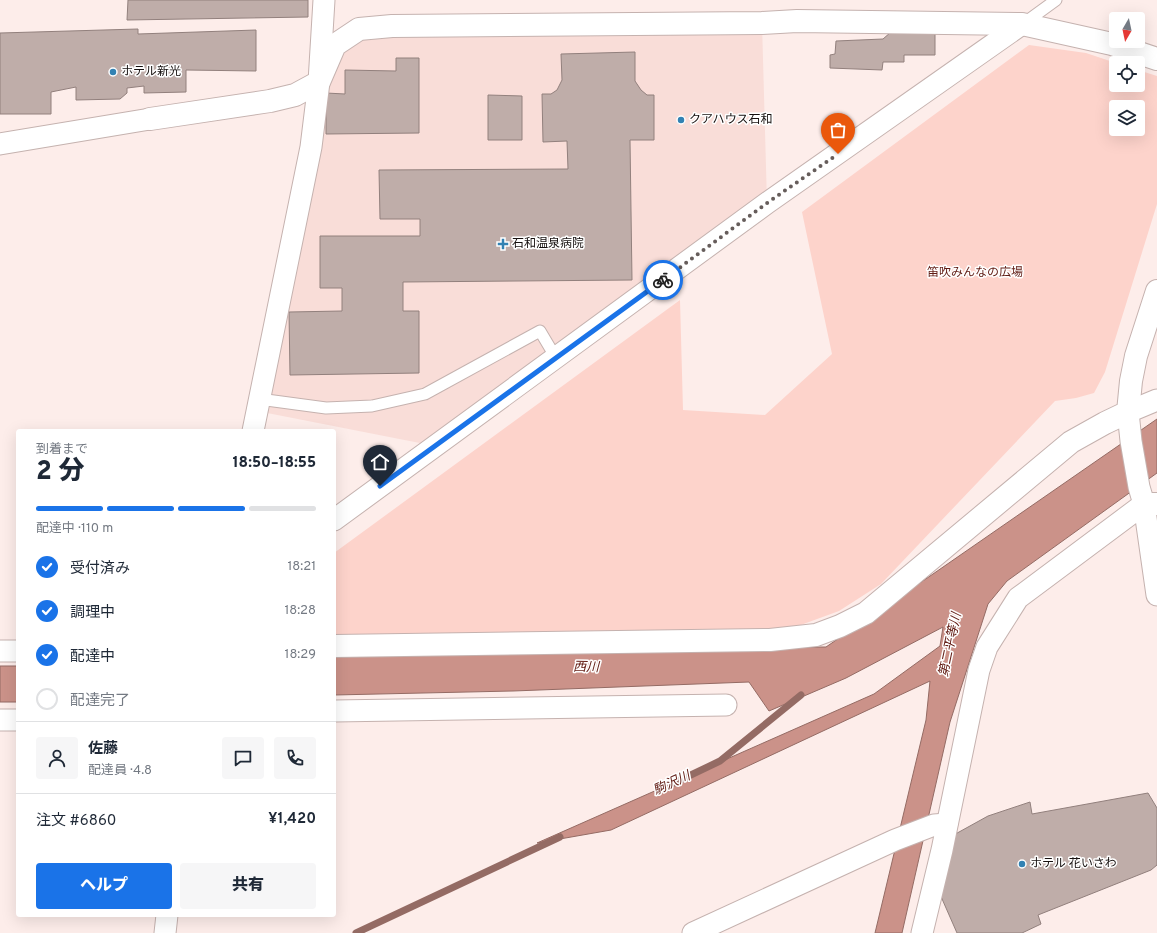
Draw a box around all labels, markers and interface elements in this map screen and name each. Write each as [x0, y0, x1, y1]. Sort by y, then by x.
north arrow [1109, 12, 1145, 48]
map controls [1109, 12, 1145, 136]
button: locate [1109, 56, 1145, 92]
place label: ホテル新光 [121, 64, 181, 80]
marker: ホテル新光 [108, 67, 118, 77]
button: layers [1109, 100, 1145, 136]
place label: クアハウス石和 [689, 112, 773, 128]
pin [821, 113, 855, 154]
marker: クアハウス石和 [676, 115, 686, 125]
icon: bag [827, 119, 849, 141]
place label: 石和温泉病院 [512, 236, 584, 252]
marker: 石和温泉病院 [497, 238, 509, 250]
courier [643, 260, 683, 300]
park label: 笛吹みんなの広場 [927, 265, 1023, 281]
icon: bike [652, 269, 674, 291]
text: 到着まで [36, 442, 88, 458]
pin [363, 445, 397, 486]
icon: home [369, 451, 391, 473]
text: 18:50–18:55 [232, 454, 316, 473]
text: 2 分 [36, 456, 85, 489]
text: 配達中 · 110 m [36, 521, 113, 537]
icon: check [36, 556, 58, 578]
text: 18:21 [287, 559, 316, 575]
text: 受付済み [70, 560, 130, 579]
icon: check [36, 600, 58, 622]
text: 18:28 [284, 603, 316, 619]
text: 調理中 [70, 604, 115, 623]
water label: 第二平等川 [936, 610, 966, 678]
icon: check [36, 644, 58, 666]
text: 18:29 [285, 647, 316, 663]
text: 配達中 [70, 648, 115, 667]
water label: 西川 [573, 660, 601, 676]
text: 配達完了 [70, 692, 130, 711]
button: person [36, 737, 78, 779]
button: chat [222, 737, 264, 779]
button: phone [274, 737, 316, 779]
text: 佐藤 [88, 740, 118, 759]
text: 配達員 · 4.8 [88, 763, 152, 779]
water label: 駒沢川 [651, 768, 695, 799]
text: ¥1,420 [268, 810, 316, 829]
text: 注文 #6860 [36, 812, 116, 831]
place label: ホテル 花いさわ [1030, 856, 1117, 872]
marker: ホテル 花いさわ [1017, 859, 1027, 869]
button: ヘルプ [36, 863, 172, 909]
button: 共有 [180, 863, 316, 909]

